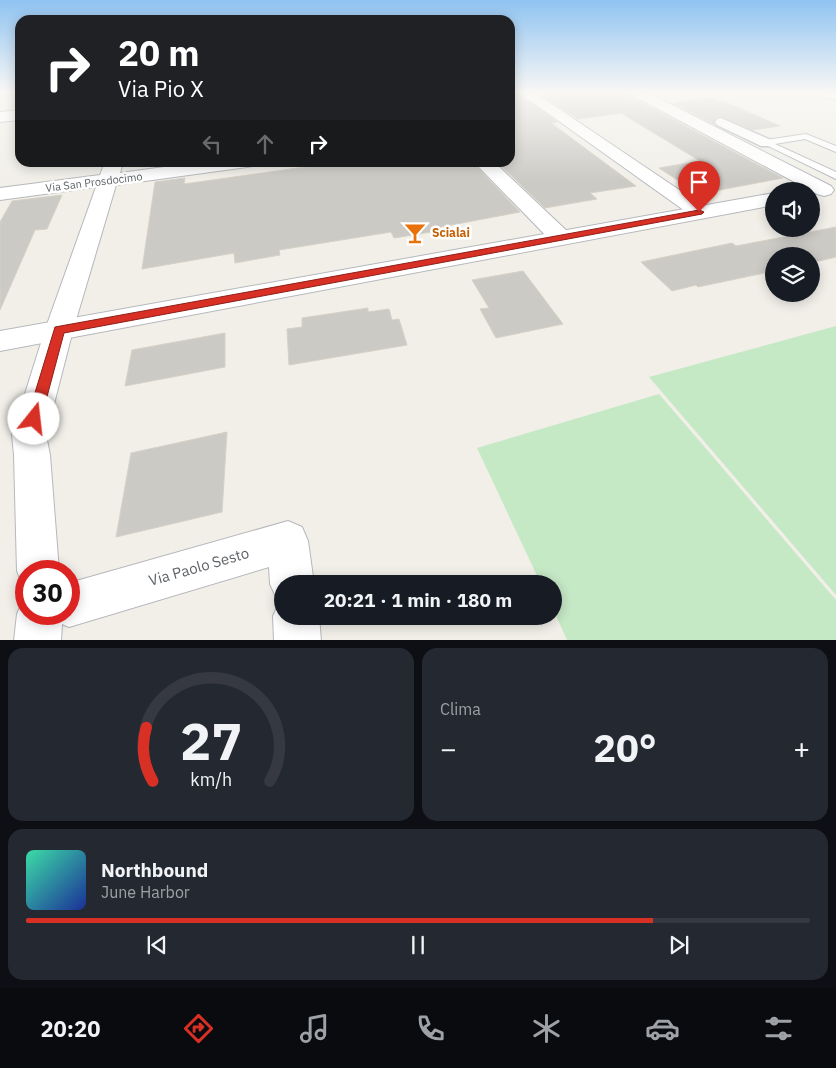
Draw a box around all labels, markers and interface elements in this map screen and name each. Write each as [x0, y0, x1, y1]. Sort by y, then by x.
text: 20 m [118, 30, 200, 76]
icon: right [35, 35, 100, 100]
text: Via Pio X [118, 74, 204, 103]
icon: left [198, 130, 226, 158]
icon: ahead [251, 130, 279, 158]
icon: right [304, 130, 332, 158]
pin [678, 161, 720, 212]
icon: arrive [685, 168, 713, 196]
street label: Via San Prosdocimo [45, 169, 143, 195]
map controls [765, 182, 820, 302]
button: sound [765, 182, 820, 237]
bar icon: Scialai [402, 220, 428, 246]
place label: Scialai [432, 225, 470, 240]
button: layers [765, 247, 820, 302]
position arrow [7, 392, 59, 444]
street label: Via Paolo Sesto [146, 543, 251, 590]
speed limit sign: 30 [15, 560, 80, 625]
text: 20:21 · 1 min · 180 m [324, 588, 512, 612]
text: Clima [440, 699, 481, 719]
text: 27 [180, 707, 242, 774]
text: 20° [593, 723, 657, 772]
text: − [440, 730, 457, 767]
text: + [793, 730, 810, 767]
text: km/h [190, 768, 232, 791]
text: Northbound [101, 858, 208, 882]
text: June Harbor [101, 882, 190, 902]
icon: previous [143, 931, 171, 959]
icon: pause [404, 931, 432, 959]
icon: next [665, 931, 693, 959]
icon: directions [181, 1011, 216, 1046]
icon: music [297, 1011, 332, 1046]
icon: phone [413, 1011, 448, 1046]
icon: climate [529, 1011, 564, 1046]
icon: car [645, 1011, 680, 1046]
icon: filters [761, 1011, 796, 1046]
text: 20:20 [40, 1014, 100, 1043]

